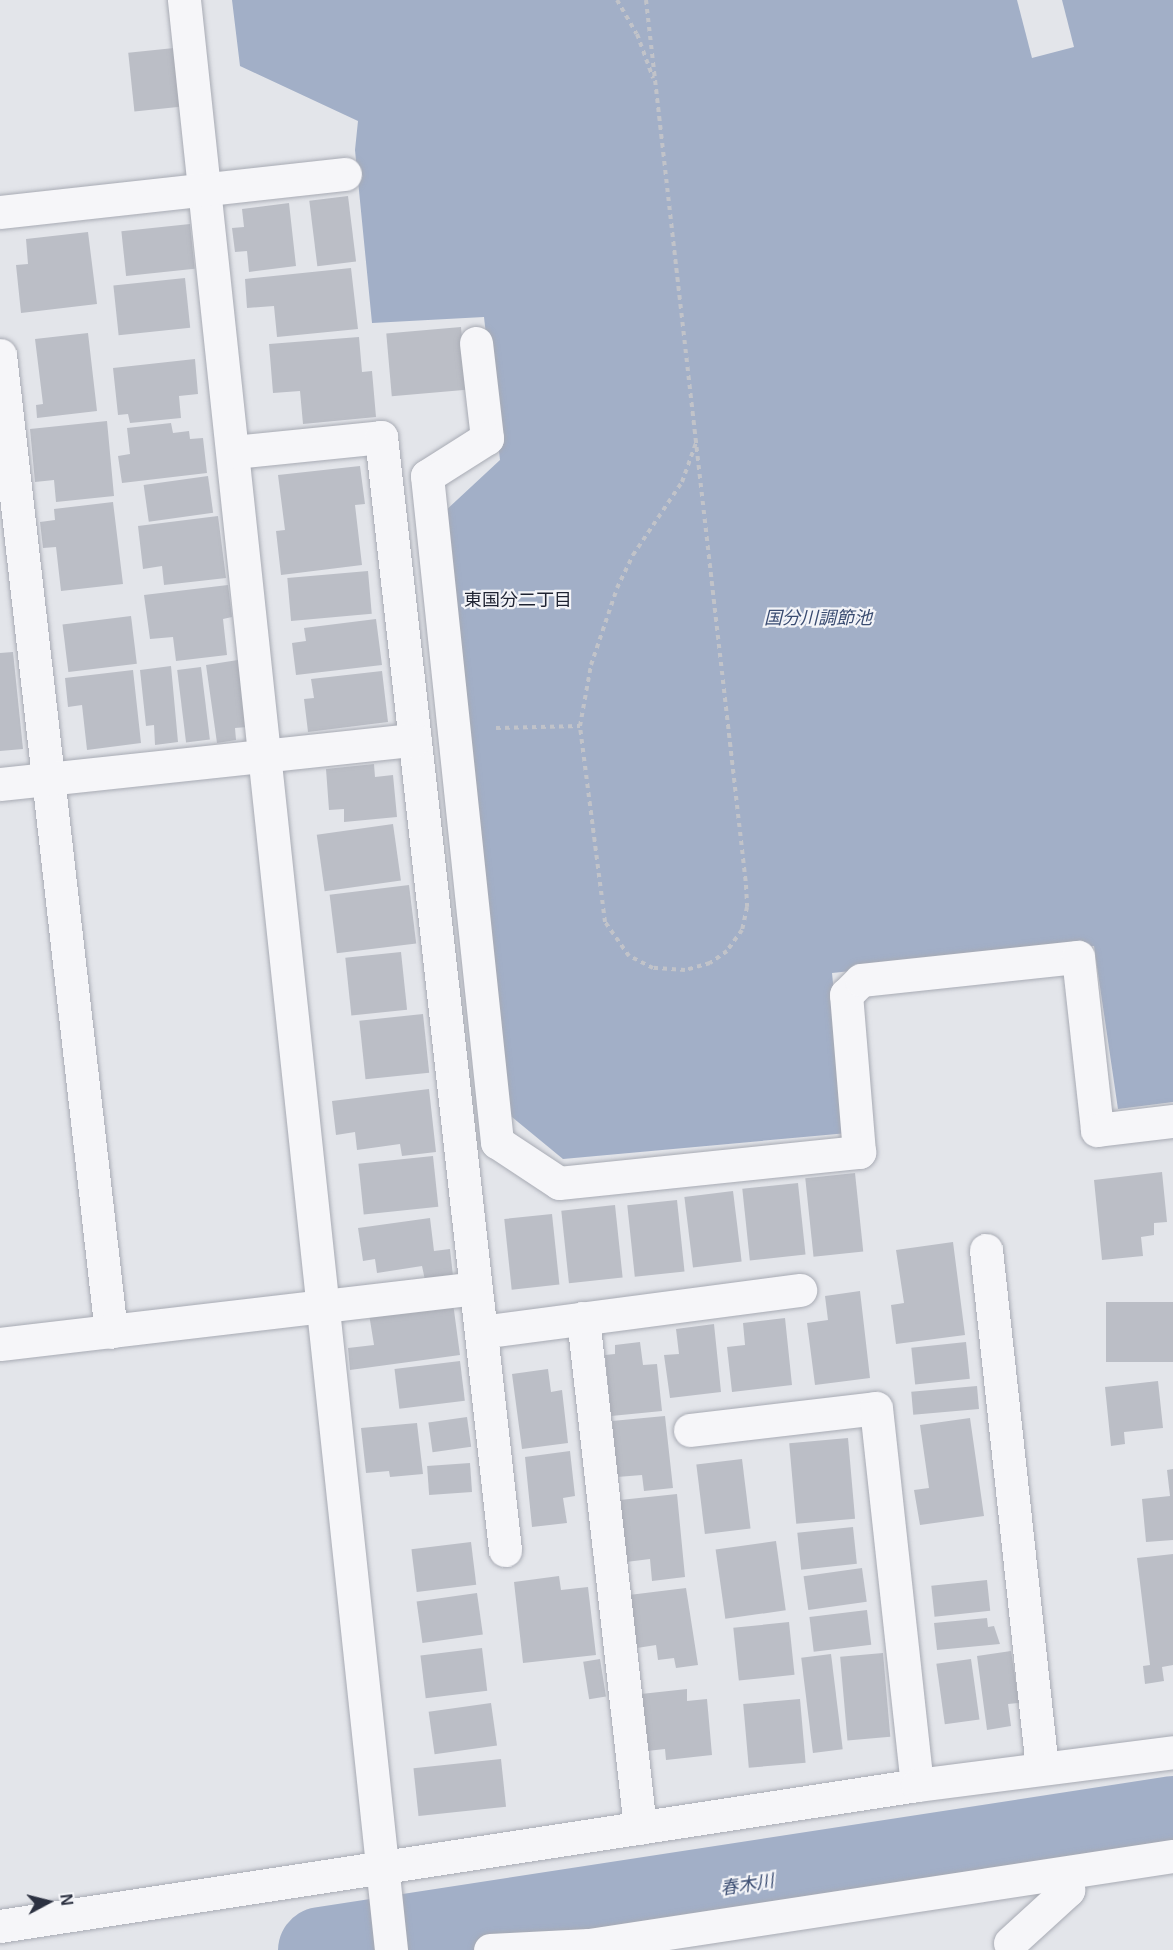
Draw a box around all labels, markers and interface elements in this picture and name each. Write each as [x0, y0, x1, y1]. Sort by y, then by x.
district label: 東国分二丁目 [464, 589, 572, 611]
water label: 国分川調節池 [764, 607, 872, 629]
water label: 春木川 [719, 1870, 775, 1900]
north arrow [18, 1872, 78, 1932]
text: N [57, 1893, 76, 1907]

